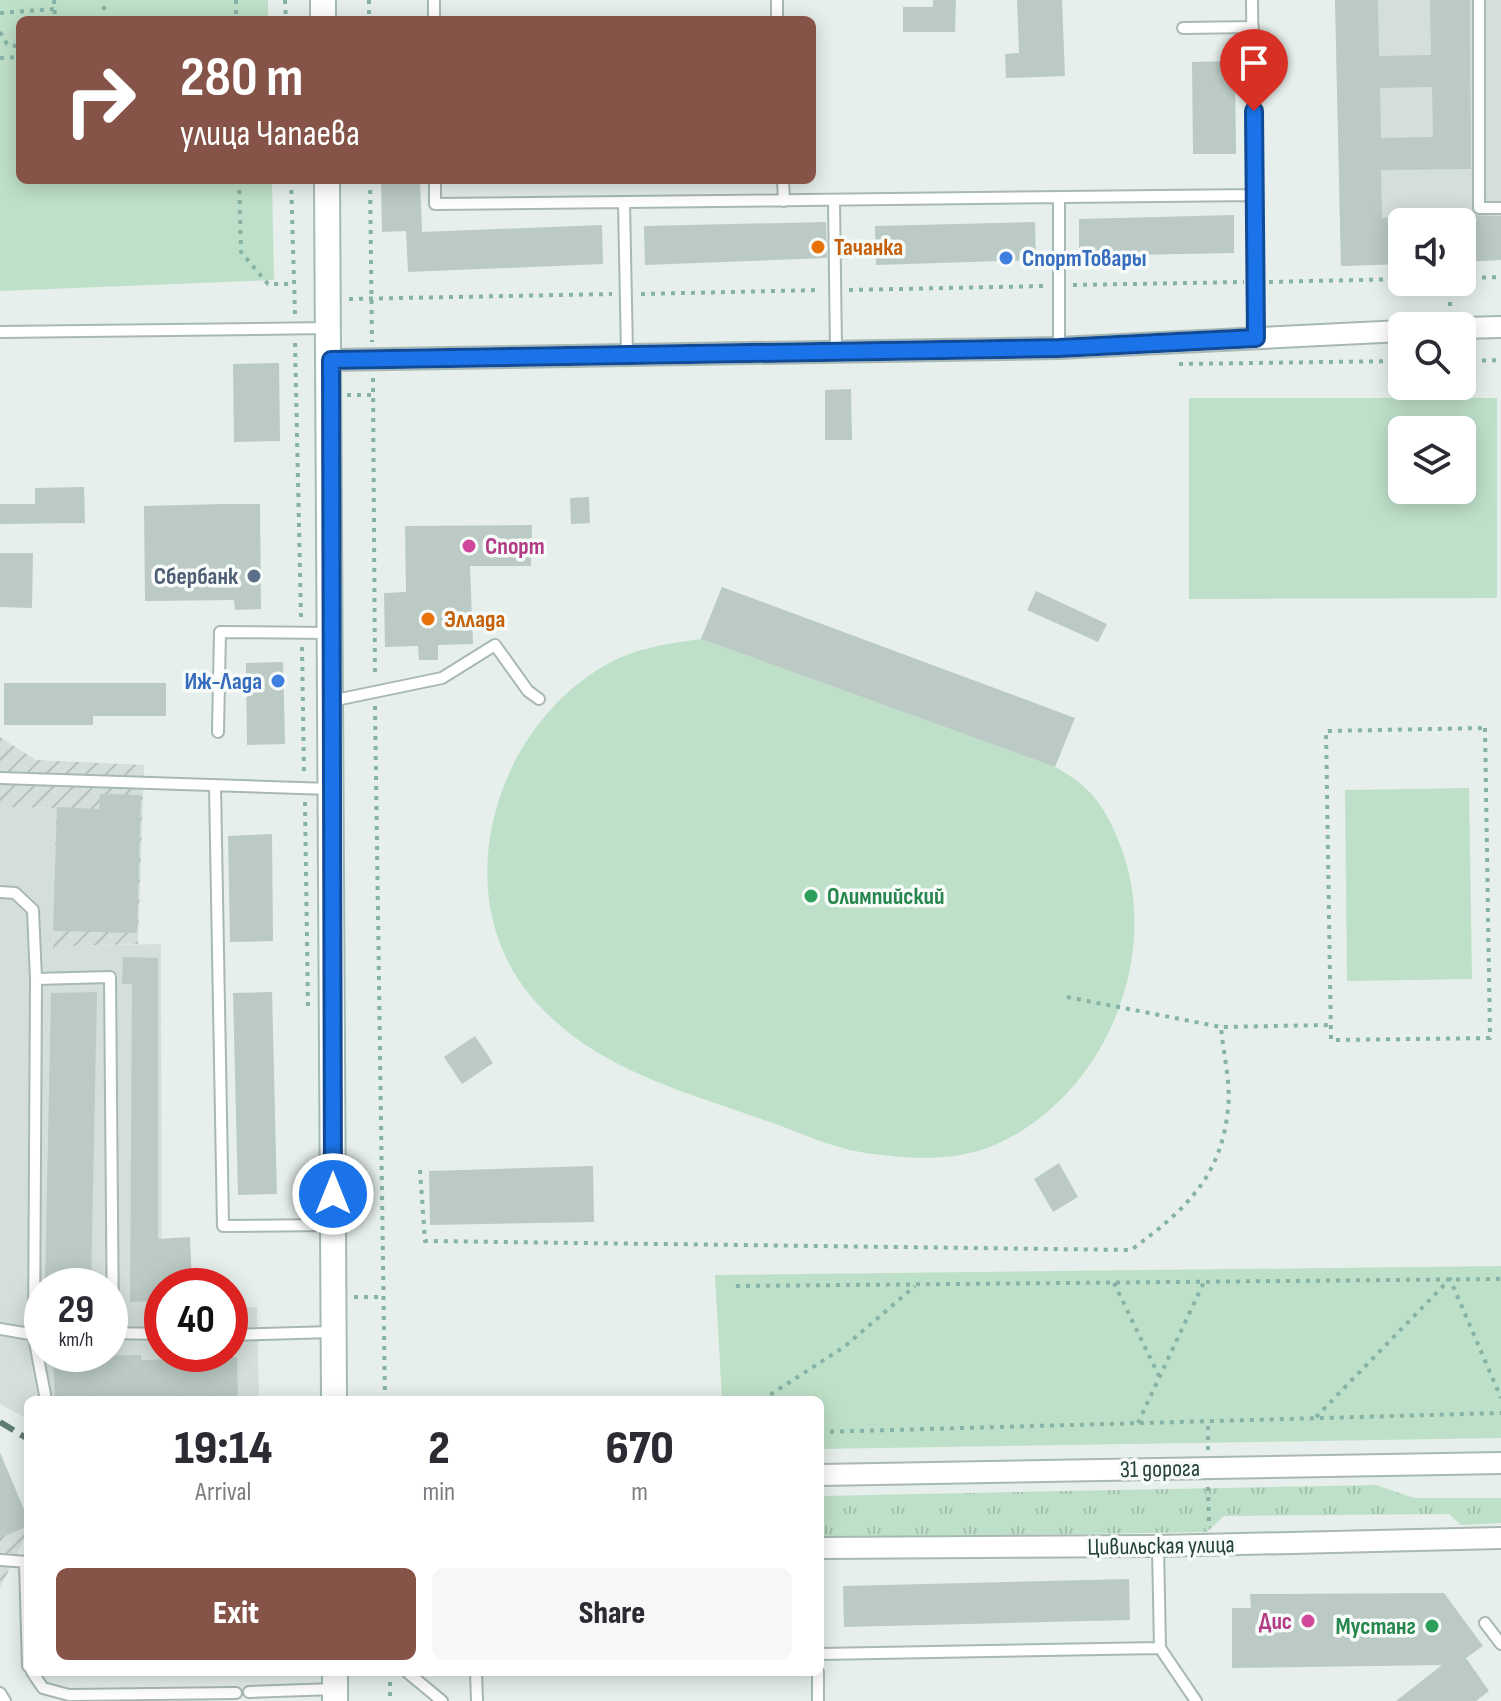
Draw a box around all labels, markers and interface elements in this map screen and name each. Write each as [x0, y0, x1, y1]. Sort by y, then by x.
pin [1220, 29, 1288, 111]
icon: arrive [1232, 41, 1276, 85]
text: 280 m [180, 45, 303, 112]
icon: right [48, 48, 152, 152]
text: улица Чапаева [180, 113, 360, 156]
map controls [1388, 208, 1476, 504]
button: sound [1388, 208, 1476, 296]
place label: Тачанка [834, 233, 903, 262]
marker: Тачанка [809, 238, 827, 256]
place label: СпортТовары [1022, 244, 1147, 273]
marker: СпортТовары [997, 249, 1015, 267]
button: search [1388, 312, 1476, 400]
button: layers [1388, 416, 1476, 504]
place label: Спорт [485, 532, 545, 561]
marker: Спорт [460, 537, 478, 555]
place label: Сбербанк [154, 562, 239, 591]
marker: Сбербанк [245, 567, 263, 585]
place label: Эллада [444, 605, 505, 634]
marker: Эллада [419, 610, 437, 628]
place label: Иж-Лада [184, 667, 262, 696]
marker: Иж-Лада [269, 672, 287, 690]
place label: Олимпийский [827, 882, 945, 911]
marker: Олимпийский [802, 887, 820, 905]
position arrow [291, 1152, 375, 1236]
speed limit sign: 40 [144, 1268, 248, 1372]
text: 29 [58, 1286, 94, 1334]
text: km/h [59, 1328, 93, 1352]
text: 19:14 [174, 1420, 272, 1477]
text: 2 [428, 1420, 450, 1477]
text: 670 [605, 1420, 674, 1477]
street label: 31 дорога [1120, 1454, 1200, 1484]
text: Arrival [195, 1477, 251, 1508]
text: min [423, 1477, 455, 1508]
text: m [631, 1477, 648, 1508]
street label: Цивильская улица [1087, 1530, 1235, 1562]
button: Exit [56, 1568, 416, 1660]
button: Share [432, 1568, 792, 1660]
place label: Дис [1259, 1607, 1292, 1636]
marker: Дис [1299, 1612, 1317, 1630]
place label: Мустанг [1335, 1612, 1416, 1641]
marker: Мустанг [1423, 1617, 1441, 1635]

